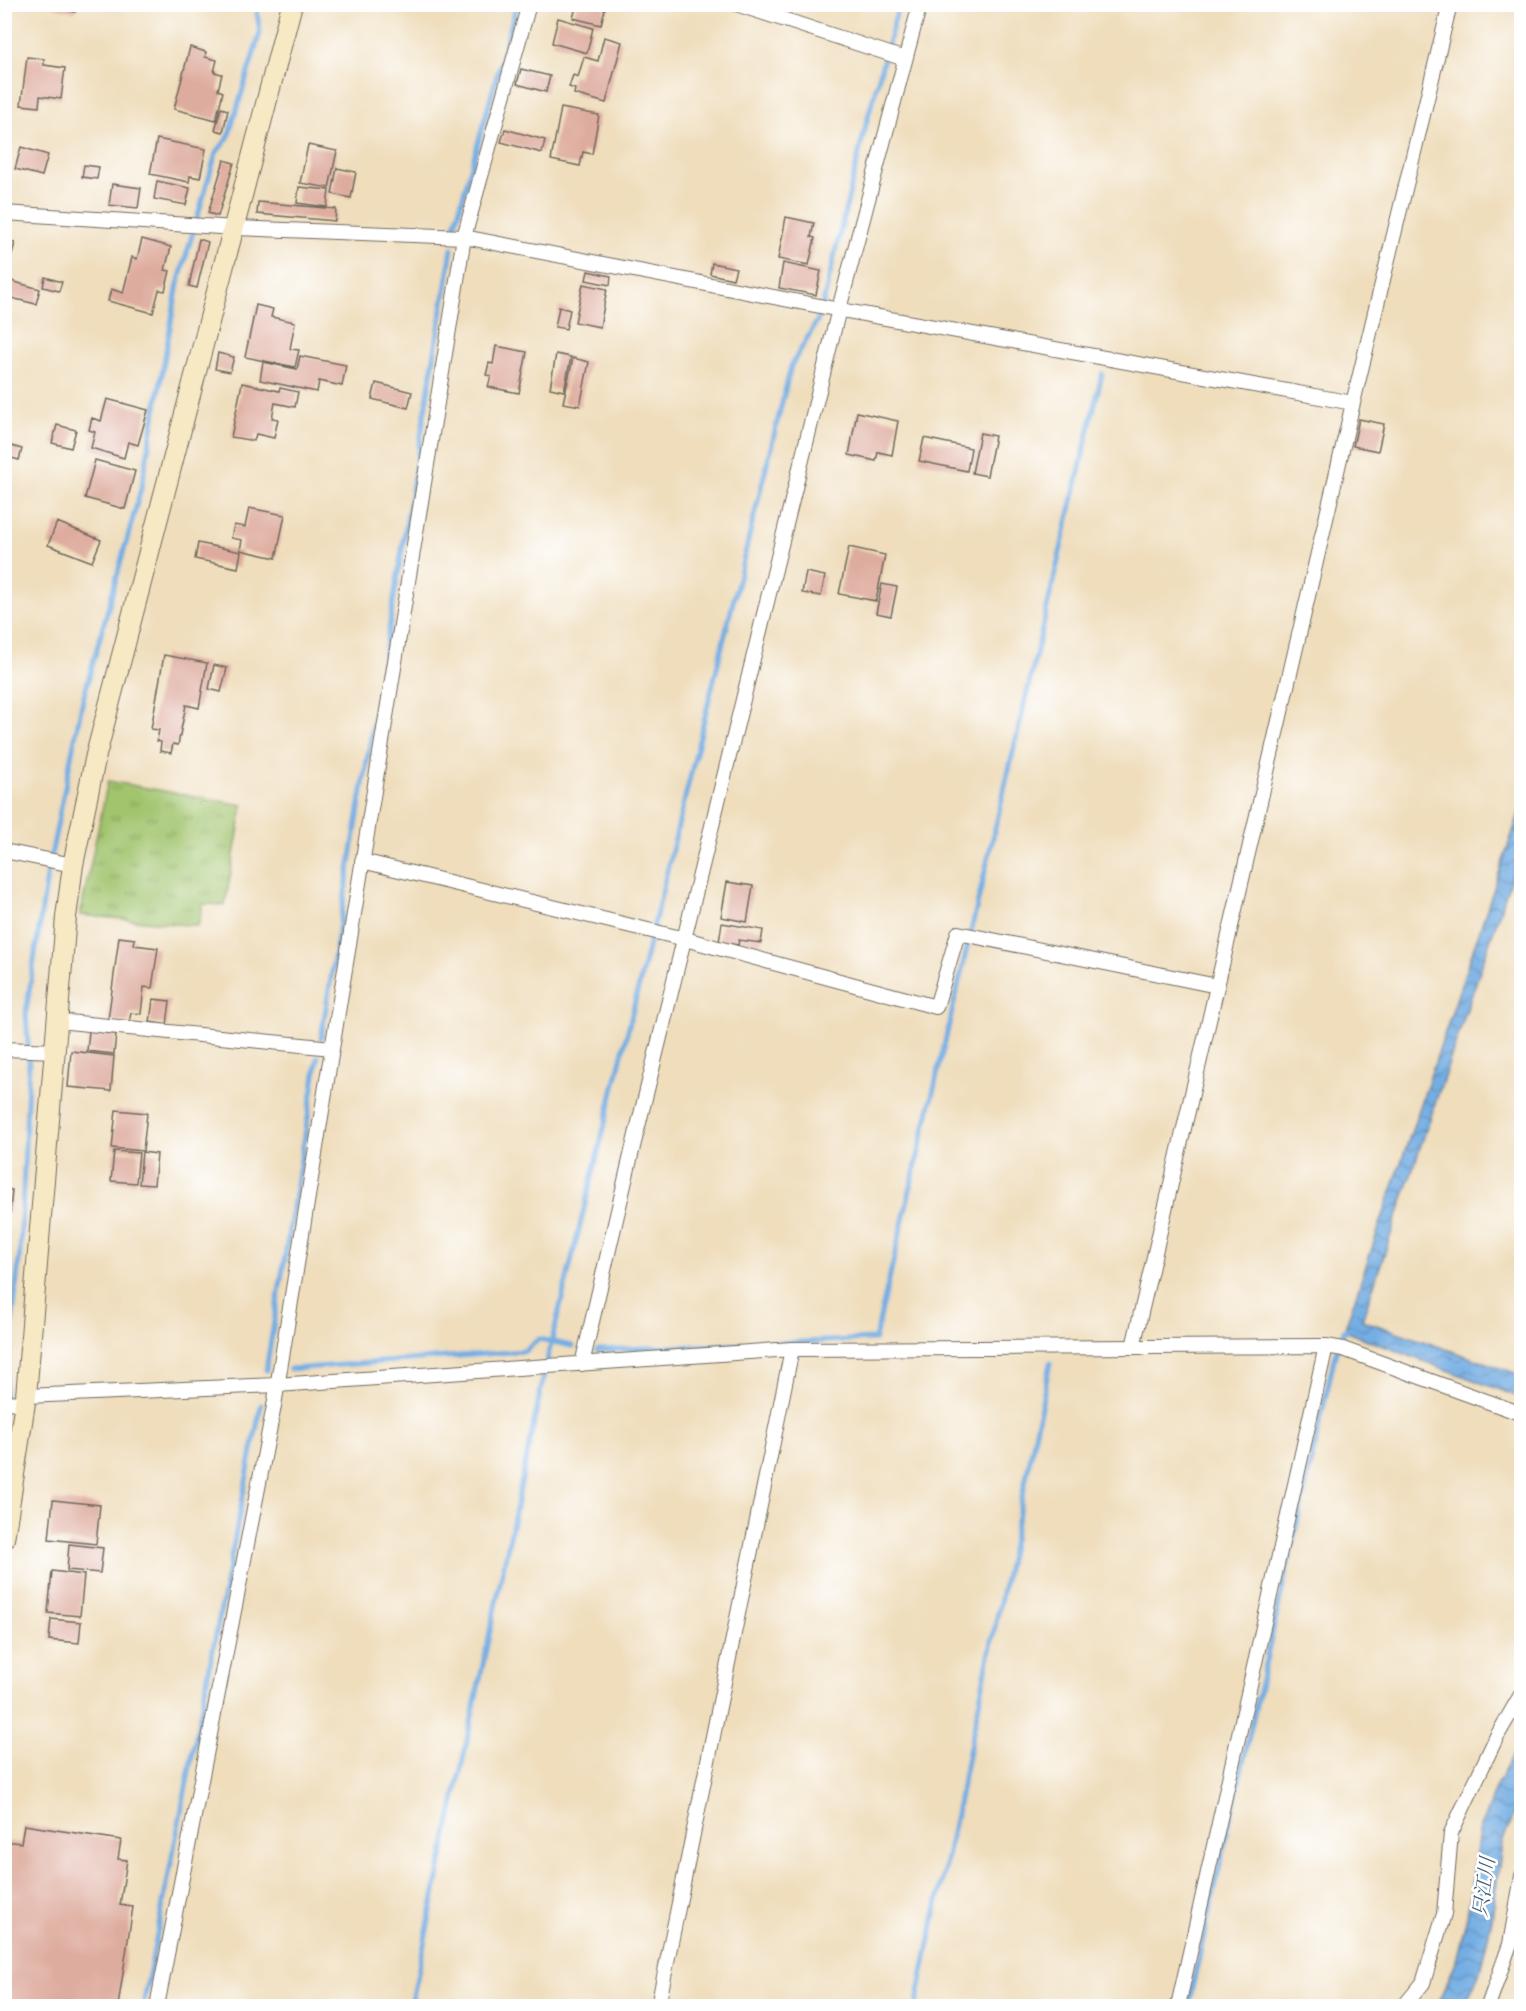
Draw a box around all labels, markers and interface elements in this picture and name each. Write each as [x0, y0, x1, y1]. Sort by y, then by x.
water label: 只江川 [1464, 1853, 1502, 1919]

